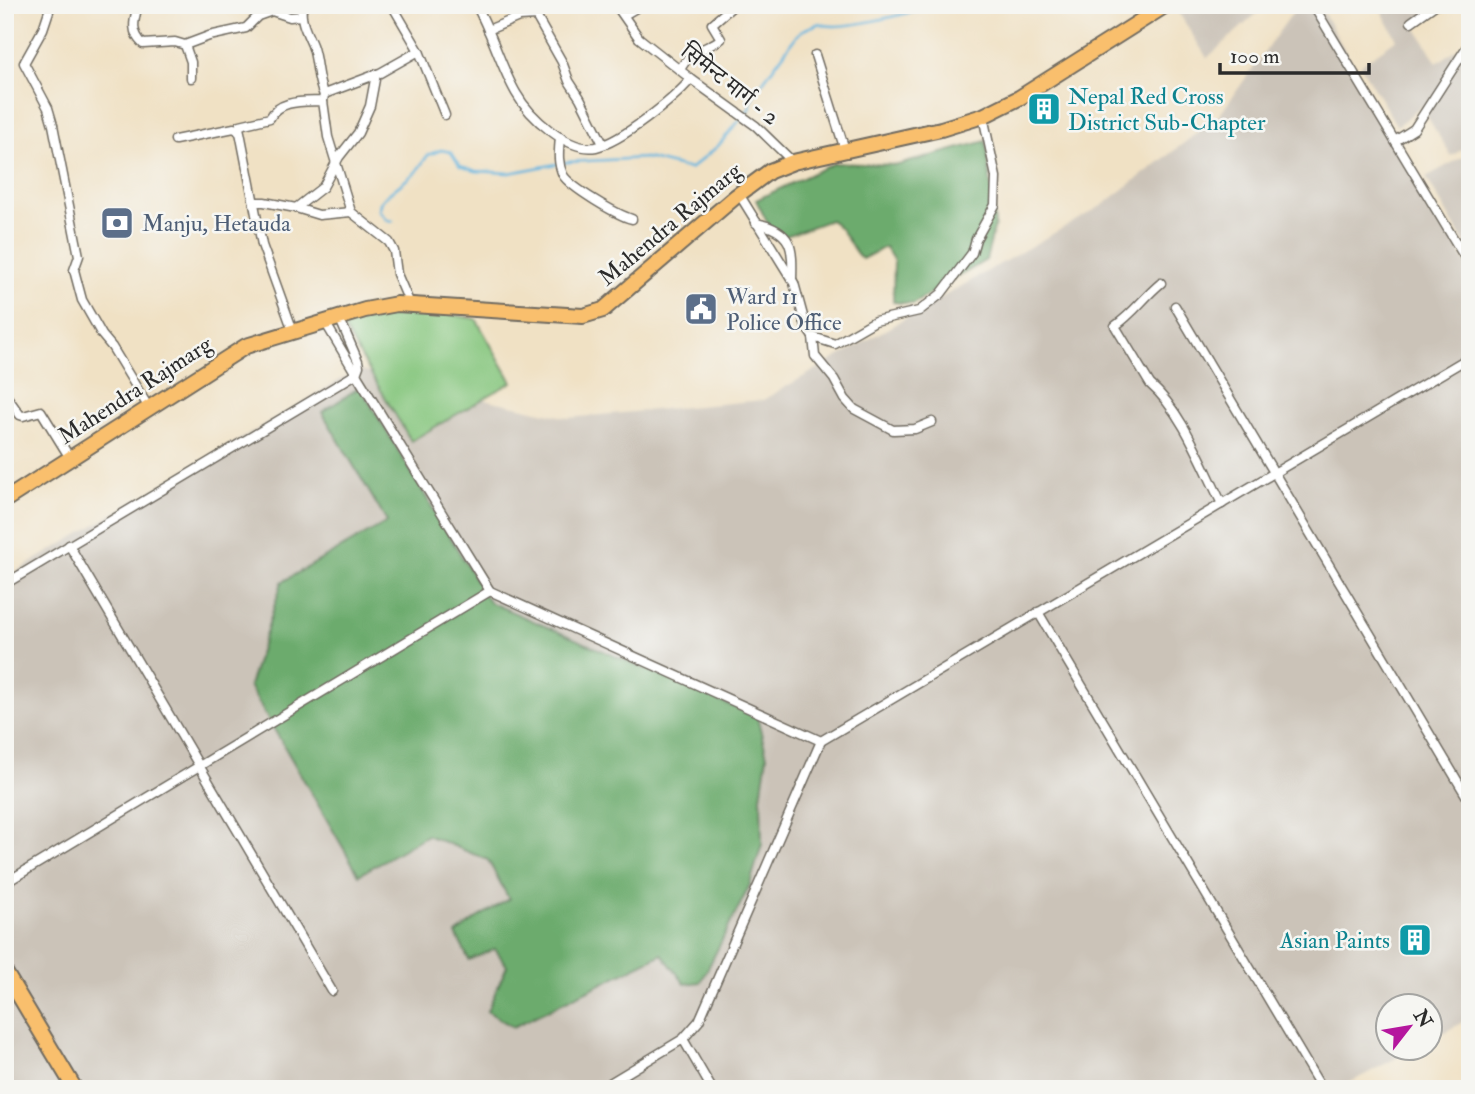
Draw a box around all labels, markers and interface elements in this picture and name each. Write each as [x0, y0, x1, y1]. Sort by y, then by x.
scale bar [1220, 32, 1368, 76]
street label: सिमेन्ट मार्ग - 2 [674, 36, 785, 131]
text: 100 m [1230, 43, 1280, 70]
place label: Nepal Red Cross District Sub-Chapter [1068, 82, 1266, 138]
building icon: Nepal Red Cross District Sub-Chapter [1025, 90, 1063, 128]
street label: Mahendra Rajmarg [593, 155, 748, 292]
bank icon: Manju, Hetauda [98, 204, 136, 242]
place label: Manju, Hetauda [142, 209, 291, 238]
place label: Ward 11 Police Office [725, 282, 842, 337]
public building icon: Ward 11 Police Office [682, 290, 720, 328]
street label: Mahendra Rajmarg [53, 329, 218, 451]
building icon: Asian Paints [1396, 921, 1434, 959]
place label: Asian Paints [1279, 926, 1390, 955]
north arrow [1374, 992, 1444, 1062]
text: N [1408, 1004, 1438, 1033]

